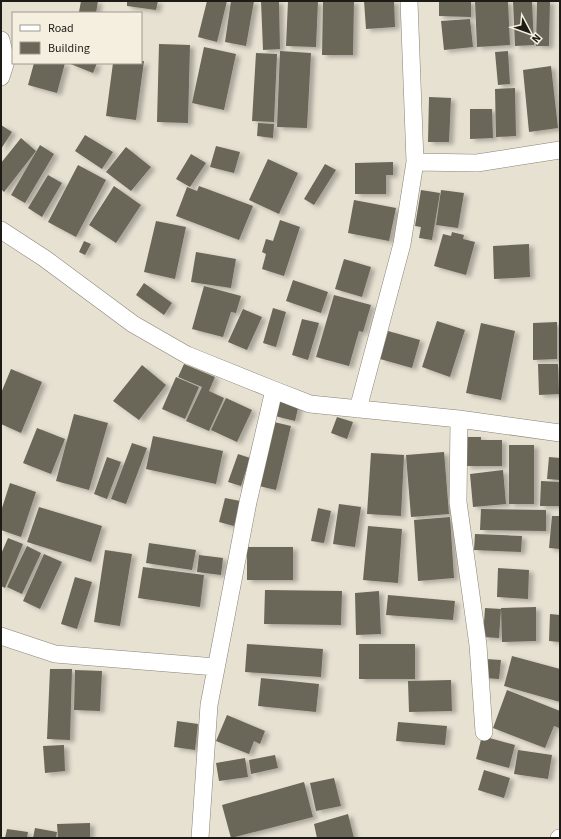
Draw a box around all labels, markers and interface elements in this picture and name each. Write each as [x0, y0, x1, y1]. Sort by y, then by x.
legend [12, 12, 142, 64]
north arrow [509, 12, 549, 52]
text: Road [48, 20, 74, 37]
text: N [528, 31, 544, 46]
text: Building [48, 40, 90, 57]

